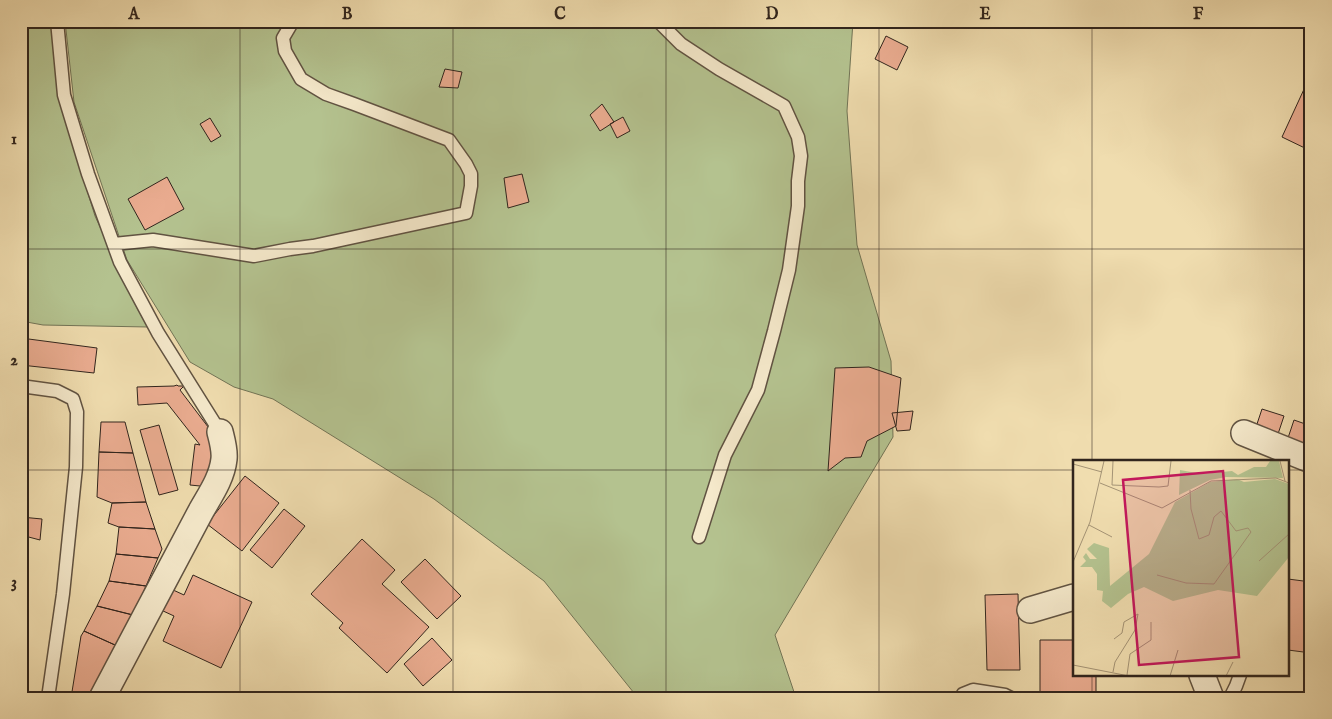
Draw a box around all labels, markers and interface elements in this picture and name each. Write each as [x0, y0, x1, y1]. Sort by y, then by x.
text: A [128, 5, 141, 25]
text: B [342, 5, 353, 25]
text: C [554, 5, 566, 25]
text: D [766, 5, 779, 25]
text: E [979, 5, 991, 25]
text: F [1193, 5, 1204, 25]
text: 1 [11, 130, 17, 150]
text: 2 [10, 351, 18, 371]
inset map [1073, 460, 1290, 676]
text: 3 [11, 573, 17, 593]

